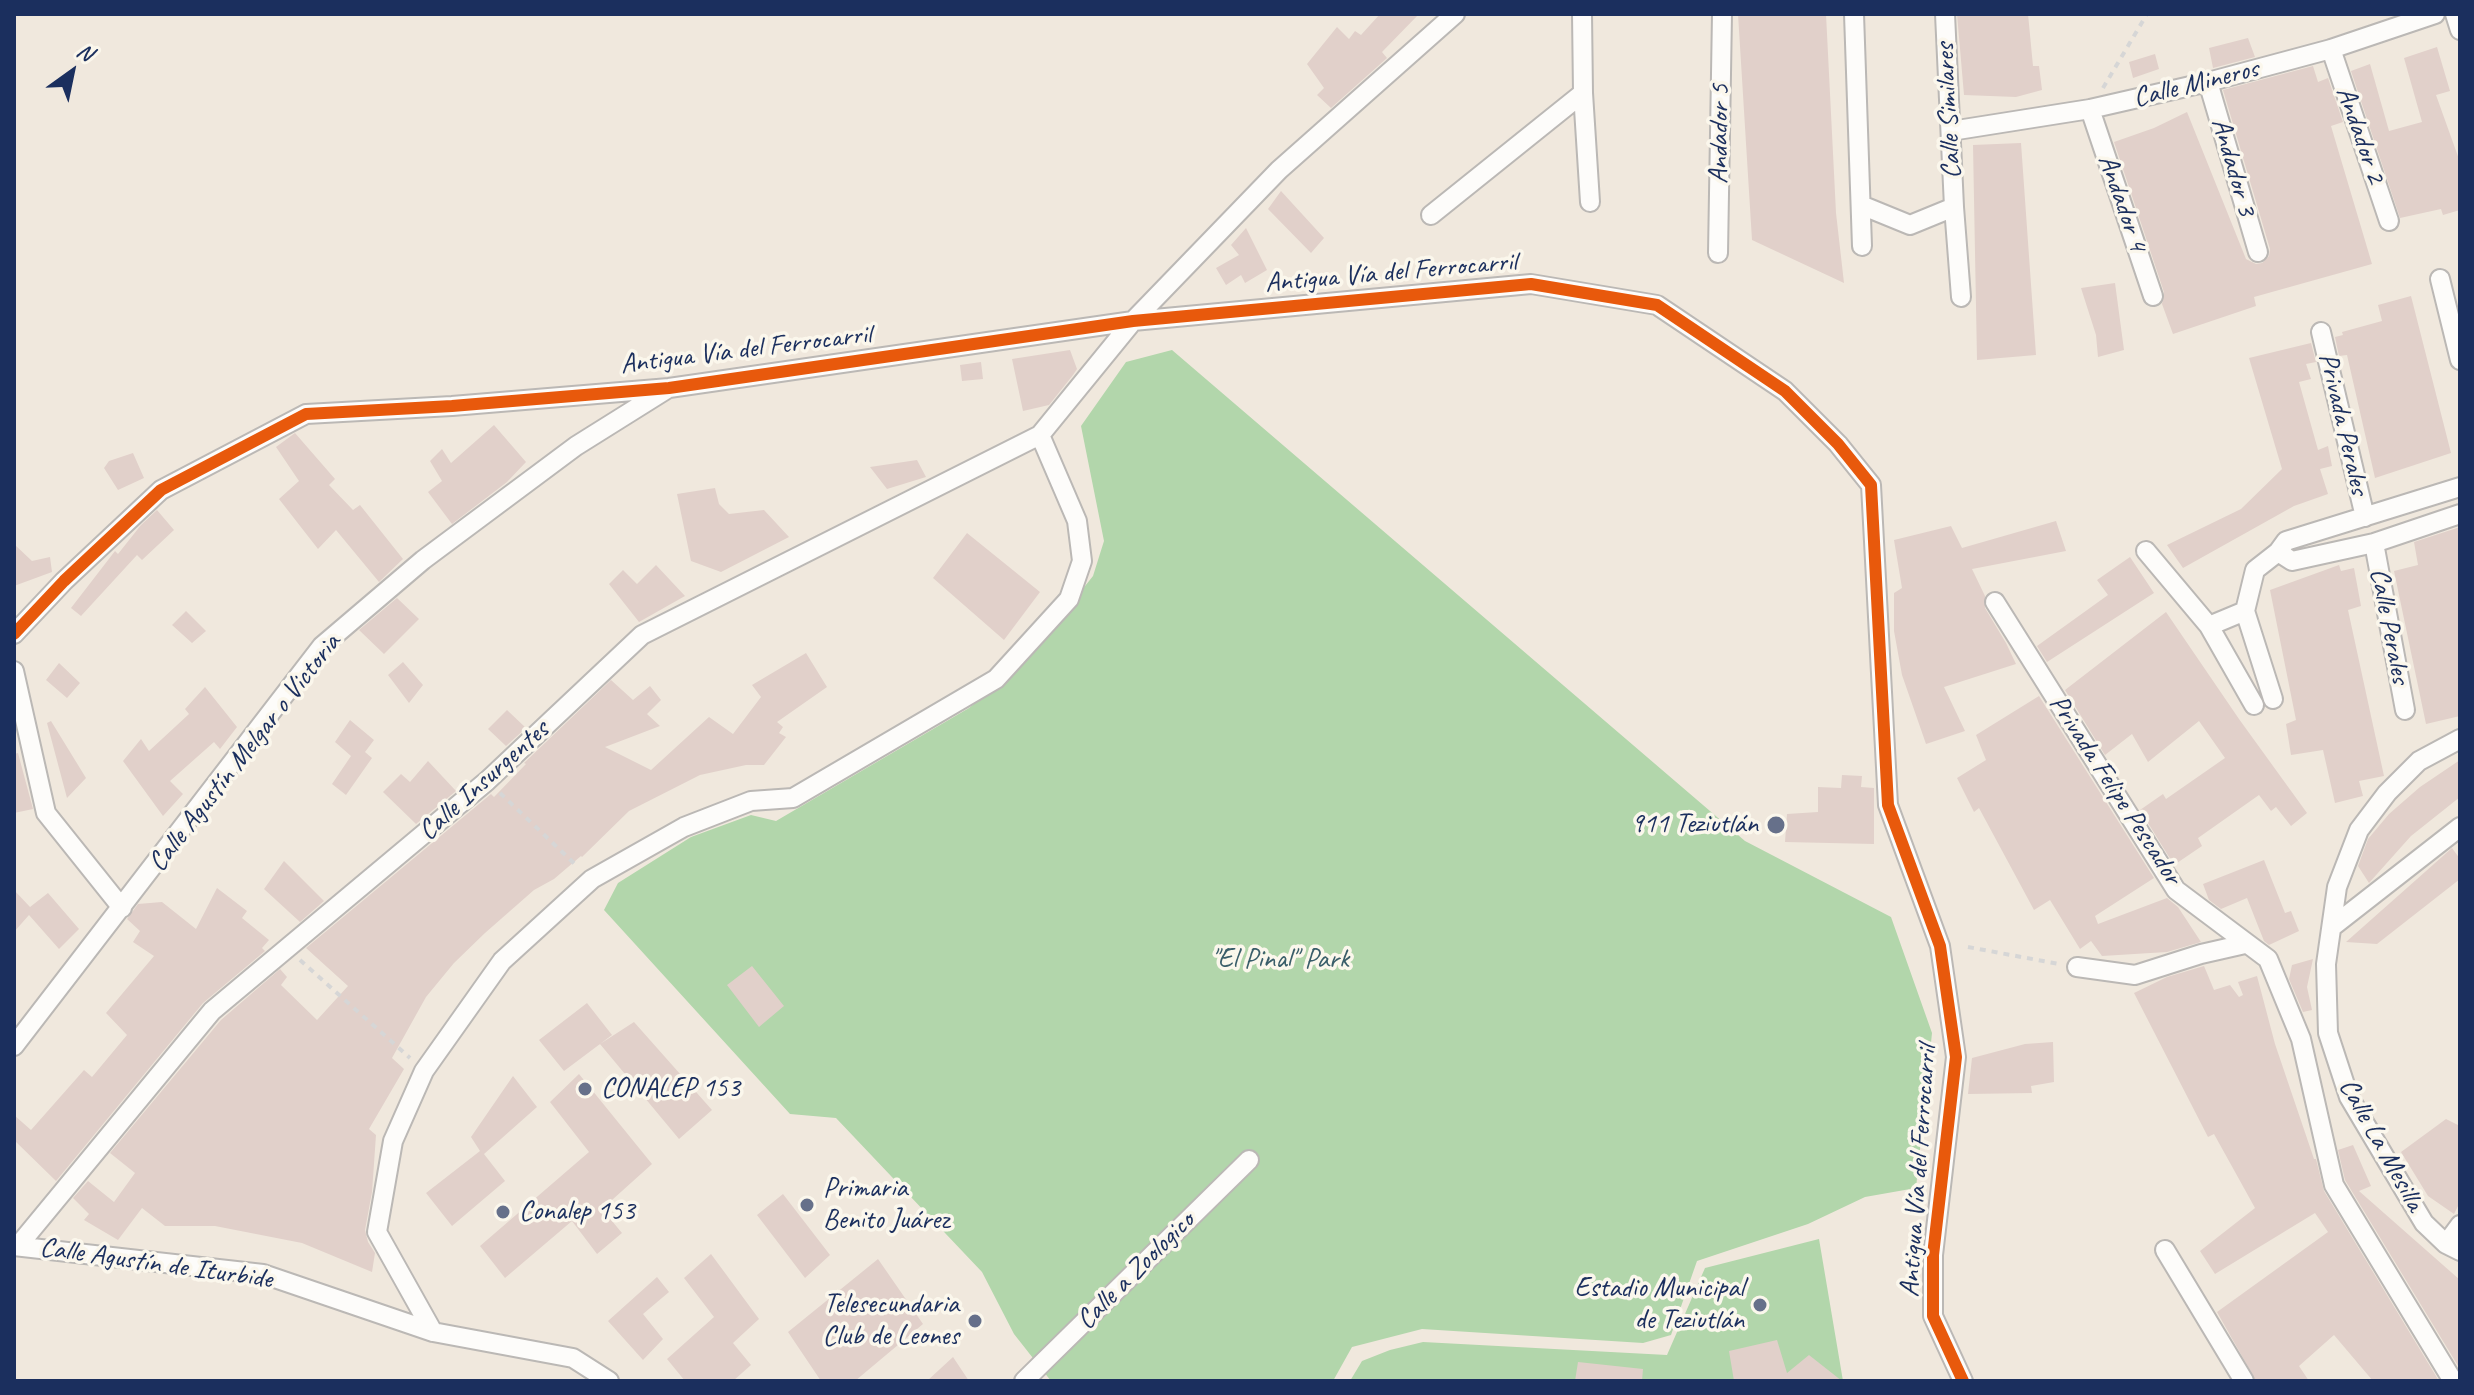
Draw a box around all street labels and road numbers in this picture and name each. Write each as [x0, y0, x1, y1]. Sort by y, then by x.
street label: Calle Similares [1929, 42, 1969, 180]
street label: Calle Mineros [2130, 52, 2262, 116]
street label: Andador 2 [2328, 82, 2392, 188]
street label: Andador 5 [1702, 84, 1738, 184]
street label: Andador 3 [2203, 114, 2263, 220]
street label: Andador 4 [2090, 150, 2154, 256]
street label: Antigua Vía del Ferrocarril [1264, 245, 1518, 301]
street label: Antigua Vía del Ferrocarril [619, 318, 873, 382]
street label: Privada Perales [2310, 350, 2376, 498]
street label: Calle Perales [2361, 565, 2417, 687]
street label: Calle Agustín Melgar o Victoria [142, 627, 348, 879]
street label: Privada Felipe Pescador [2041, 689, 2189, 891]
street label: Calle Insurgentes [412, 714, 556, 848]
street label: Antigua Vía del Ferrocarril [1893, 1044, 1945, 1298]
street label: Calle La Mesilla [2331, 1073, 2431, 1217]
street label: Calle a Zoologico [1070, 1205, 1202, 1337]
street label: Calle Agustín de Iturbide [38, 1231, 274, 1297]

